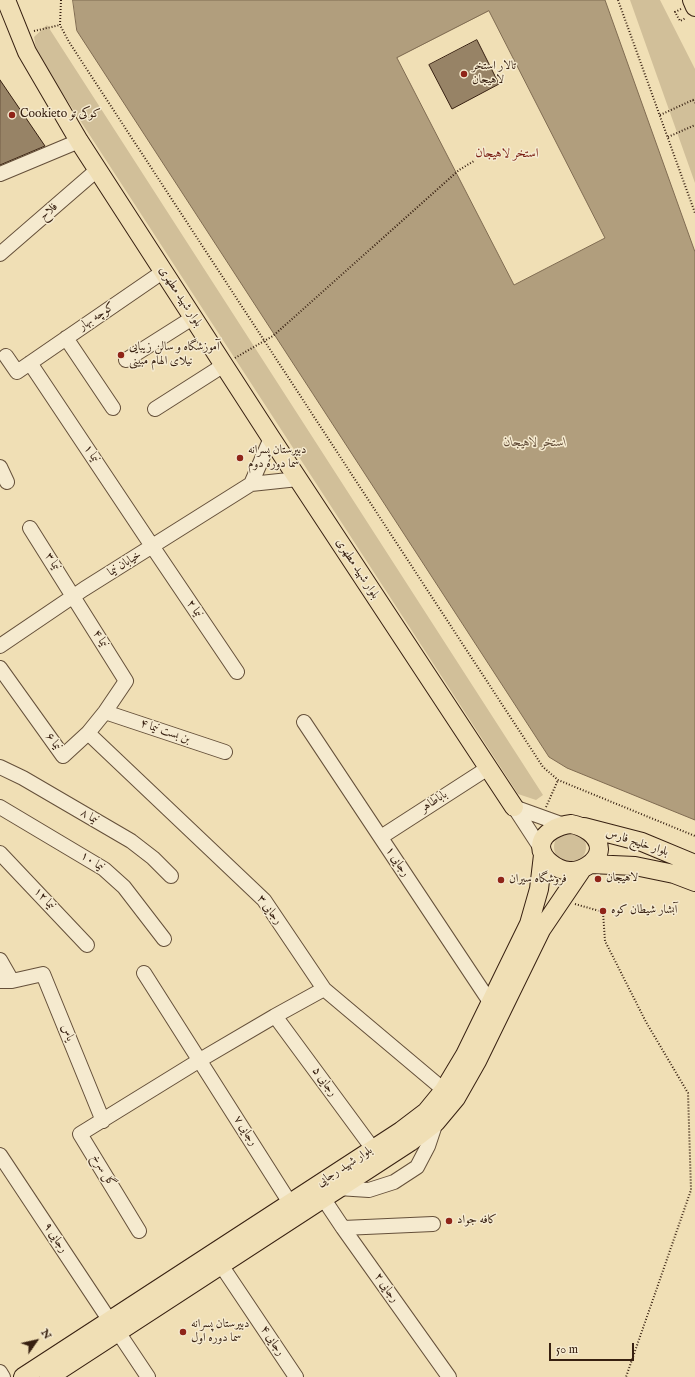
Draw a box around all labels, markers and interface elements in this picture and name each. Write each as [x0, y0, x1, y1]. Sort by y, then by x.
place label: تالار استخر لاهیجان [472, 60, 516, 88]
marker: تالار استخر لاهیجان [459, 69, 469, 79]
place label: Cookieto کوکی تو [20, 108, 101, 122]
marker: Cookieto کوکی تو [7, 110, 17, 120]
district label: استخر لاهیجان [475, 146, 539, 162]
street label: فلاح [37, 200, 61, 224]
street label: بلوار شهید مطهری [155, 264, 205, 330]
street label: کوچه بهار [76, 300, 118, 334]
place label: آموزشگاه و سالن زیبایی نیلای الهام مبینی [129, 341, 220, 369]
marker: آموزشگاه و سالن زیبایی نیلای الهام مبینی [116, 350, 126, 360]
water label: استخر لاهیجان [503, 435, 567, 451]
street label: نیما ۱ [80, 442, 102, 466]
place label: دبیرستان پسرانه سما دوره دوم [248, 444, 306, 472]
marker: دبیرستان پسرانه سما دوره دوم [235, 453, 245, 463]
street label: بلوار شهید مطهری [332, 536, 382, 602]
street label: خیابان نیما [105, 548, 145, 580]
street label: نیما ۳ [41, 550, 63, 574]
street label: نیما ۲ [183, 597, 205, 621]
street label: نیما ۴ [89, 627, 111, 651]
street label: بن بست نیما ۴ [138, 717, 192, 747]
street label: نیما ۶ [42, 730, 64, 754]
street label: باباطاهر [418, 788, 450, 816]
street label: نیما ۸ [77, 806, 101, 828]
street label: بلوار خلیج فارس [604, 826, 670, 860]
street label: رجایی ۱ [382, 844, 412, 880]
street label: نیما ۱۰ [77, 849, 107, 875]
place label: لاهيجان [606, 872, 638, 886]
place label: فروشگاه سیران [509, 873, 567, 887]
marker: لاهيجان [593, 874, 603, 884]
marker: فروشگاه سیران [496, 875, 506, 885]
street label: نیما ۱۲ [30, 885, 58, 913]
street label: رجایی ۳ [253, 892, 285, 928]
place label: آبشار شیطان کوه [611, 904, 677, 918]
marker: آبشار شیطان کوه [598, 906, 608, 916]
street label: یاس [57, 1022, 77, 1044]
street label: رجایی ۵ [308, 1064, 340, 1100]
street label: رجایی ۷ [230, 1113, 260, 1149]
street label: بلوار شهید رجایی [314, 1144, 376, 1190]
street label: گل سرخ [88, 1152, 118, 1190]
place label: کافه جواد [457, 1214, 497, 1228]
marker: کافه جواد [444, 1216, 454, 1226]
street label: رجایی ۹ [40, 1220, 70, 1256]
street label: رجایی ۲ [371, 1270, 401, 1306]
place label: دبیرستان پسرانه سما دوره اول [191, 1318, 249, 1346]
north arrow [16, 1321, 56, 1361]
street label: رجایی ۴ [257, 1323, 287, 1359]
text: N [37, 1326, 54, 1342]
marker: دبیرستان پسرانه سما دوره اول [178, 1327, 188, 1337]
scale bar [551, 1335, 636, 1361]
text: 50 m [556, 1342, 578, 1357]

